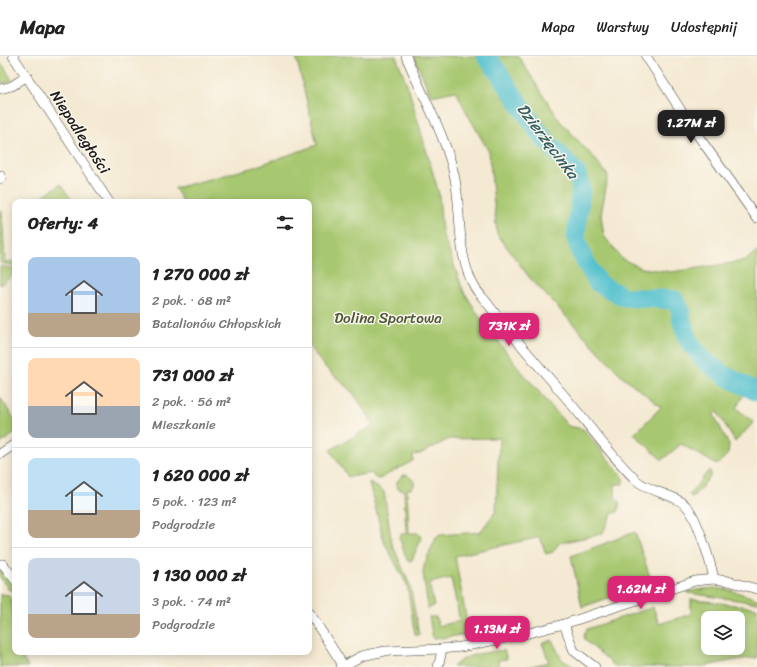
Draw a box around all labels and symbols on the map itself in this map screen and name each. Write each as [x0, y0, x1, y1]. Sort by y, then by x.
street label: Niepodległości [43, 85, 118, 180]
water label: Dzierżęcinka [509, 96, 588, 187]
pin: 1.27M zł [650, 110, 732, 144]
park label: Dolina Sportowa [334, 305, 442, 331]
pin: 731K zł [472, 313, 546, 347]
pin: 1.62M zł [600, 576, 682, 610]
pin: 1.13M zł [456, 616, 538, 650]

